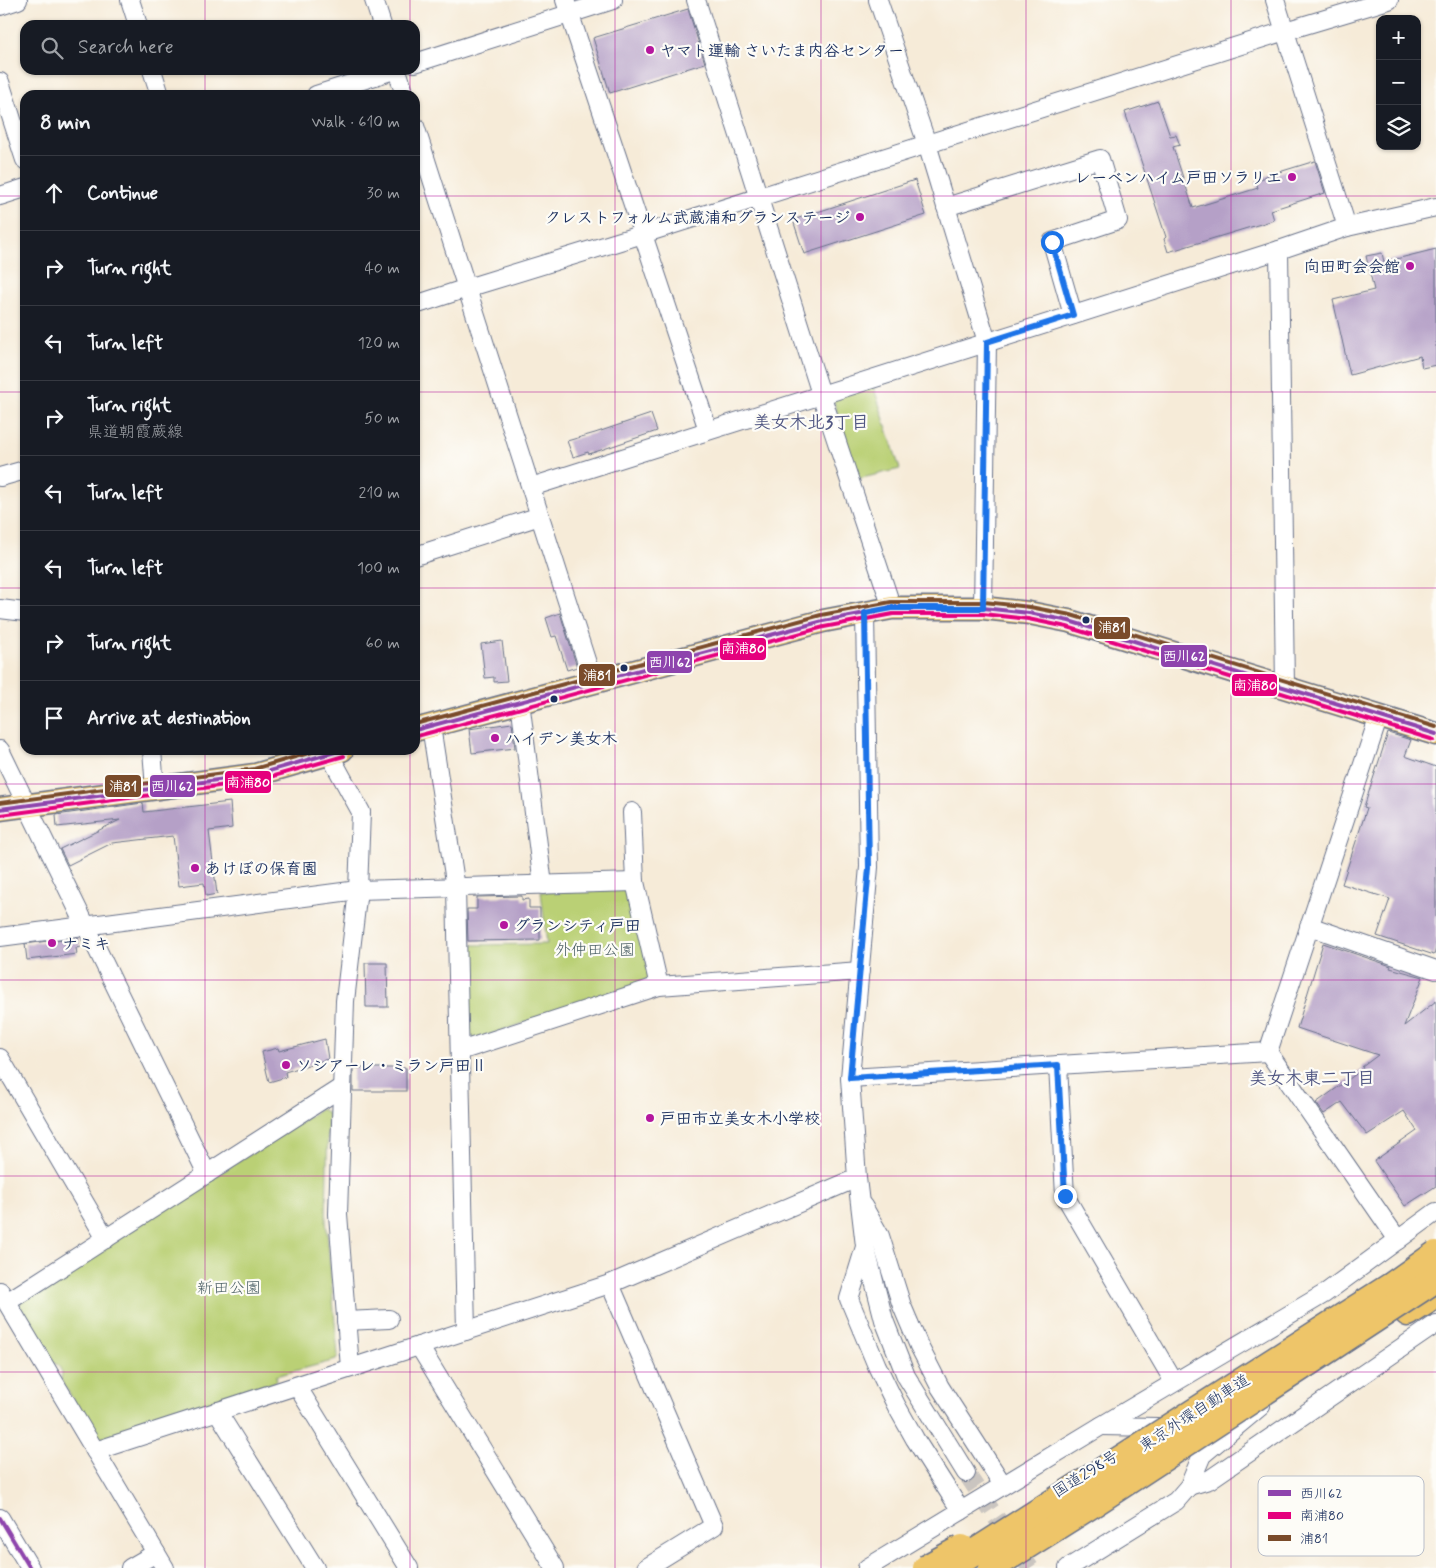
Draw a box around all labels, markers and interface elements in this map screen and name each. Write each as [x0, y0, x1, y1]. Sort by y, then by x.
map controls [1376, 15, 1421, 150]
button: + [1376, 15, 1421, 60]
search box [20, 20, 420, 75]
icon: search [38, 34, 66, 62]
text: Search here [78, 35, 174, 60]
place label: ヤマト運輸 さいたま内谷センター [660, 41, 904, 62]
marker: ヤマト運輸 さいたま内谷センター [644, 44, 656, 56]
button: − [1376, 60, 1421, 105]
button: layers [1376, 105, 1421, 150]
text: 8 min [40, 109, 91, 137]
text: Walk · 610 m [311, 112, 400, 133]
place label: レーベンハイム戸田ソラリエ [1075, 168, 1282, 189]
marker: レーベンハイム戸田ソラリエ [1286, 171, 1298, 183]
icon: ahead [40, 179, 68, 207]
text: Continue [87, 181, 158, 206]
text: 30 m [367, 183, 400, 204]
place label: クレストフォルム武蔵浦和グランステージ [545, 208, 850, 229]
marker: クレストフォルム武蔵浦和グランステージ [854, 211, 866, 223]
route start [1041, 231, 1064, 254]
icon: right [40, 254, 68, 282]
text: Turn right [87, 256, 171, 281]
place label: 向田町会会館 [1304, 257, 1400, 278]
text: 40 m [364, 258, 400, 279]
marker: 向田町会会館 [1404, 260, 1416, 272]
icon: left [40, 329, 68, 357]
text: Turn left [87, 331, 163, 356]
text: 120 m [358, 333, 400, 354]
text: Turn right [87, 393, 171, 418]
icon: right [40, 404, 68, 432]
text: 50 m [364, 408, 400, 429]
district label: 美女木北3丁目 [753, 411, 869, 435]
text: 県道朝霞蕨線 [87, 422, 183, 443]
icon: left [40, 479, 68, 507]
text: Turn left [87, 481, 163, 506]
text: 210 m [359, 483, 400, 504]
icon: left [40, 554, 68, 582]
text: Turn left [87, 556, 163, 581]
text: 100 m [357, 558, 400, 579]
unlabelled marker [1081, 615, 1091, 625]
line badge: 浦81 [1093, 616, 1131, 640]
text: 浦81 [1098, 619, 1126, 637]
icon: right [40, 629, 68, 657]
text: Turn right [87, 631, 171, 656]
text: 60 m [366, 633, 400, 654]
line badge: 南浦80 [719, 637, 767, 661]
text: 南浦80 [721, 640, 765, 658]
line badge: 西川62 [1160, 644, 1208, 668]
text: 西川62 [1163, 648, 1205, 666]
line badge: 西川62 [646, 650, 693, 674]
text: 西川62 [649, 654, 691, 672]
line badge: 浦81 [578, 663, 616, 687]
unlabelled marker [619, 663, 629, 673]
text: 浦81 [583, 667, 611, 685]
line badge: 南浦80 [1231, 673, 1278, 697]
text: 南浦80 [1233, 677, 1277, 695]
unlabelled marker [549, 694, 559, 704]
icon: arrive [40, 704, 68, 732]
text: Arrive at destination [87, 706, 251, 731]
place label: ハイデン美女木 [505, 729, 617, 750]
marker: ハイデン美女木 [489, 732, 501, 744]
line badge: 南浦80 [224, 770, 272, 794]
line badge: 浦81 [104, 774, 142, 798]
line badge: 西川62 [149, 774, 196, 798]
text: 南浦80 [226, 774, 270, 792]
text: 浦81 [109, 778, 137, 796]
text: 西川62 [151, 778, 193, 796]
place label: あけぼの保育園 [205, 859, 317, 880]
marker: あけぼの保育園 [189, 862, 201, 874]
place label: グランシティ戸田 [514, 916, 641, 937]
marker: グランシティ戸田 [498, 919, 510, 931]
place label: ナミキ [62, 934, 110, 955]
marker: ナミキ [46, 937, 58, 949]
park label: 外仲田公園 [555, 940, 635, 961]
place label: ソシアーレ・ミラン戸田Ⅱ [296, 1056, 487, 1077]
marker: ソシアーレ・ミラン戸田Ⅱ [280, 1059, 292, 1071]
district label: 美女木東二丁目 [1249, 1067, 1375, 1091]
place label: 戸田市立美女木小学校 [660, 1109, 820, 1130]
marker: 戸田市立美女木小学校 [644, 1112, 656, 1124]
route end [1054, 1185, 1077, 1208]
park label: 新田公園 [197, 1278, 261, 1299]
street label: 東京外環自動車道 [1135, 1370, 1254, 1457]
street label: 国道298号 [1049, 1446, 1123, 1503]
legend [1258, 1476, 1424, 1556]
text: 西川62 [1300, 1485, 1343, 1503]
text: 南浦80 [1300, 1507, 1344, 1525]
text: 浦81 [1300, 1530, 1328, 1548]

